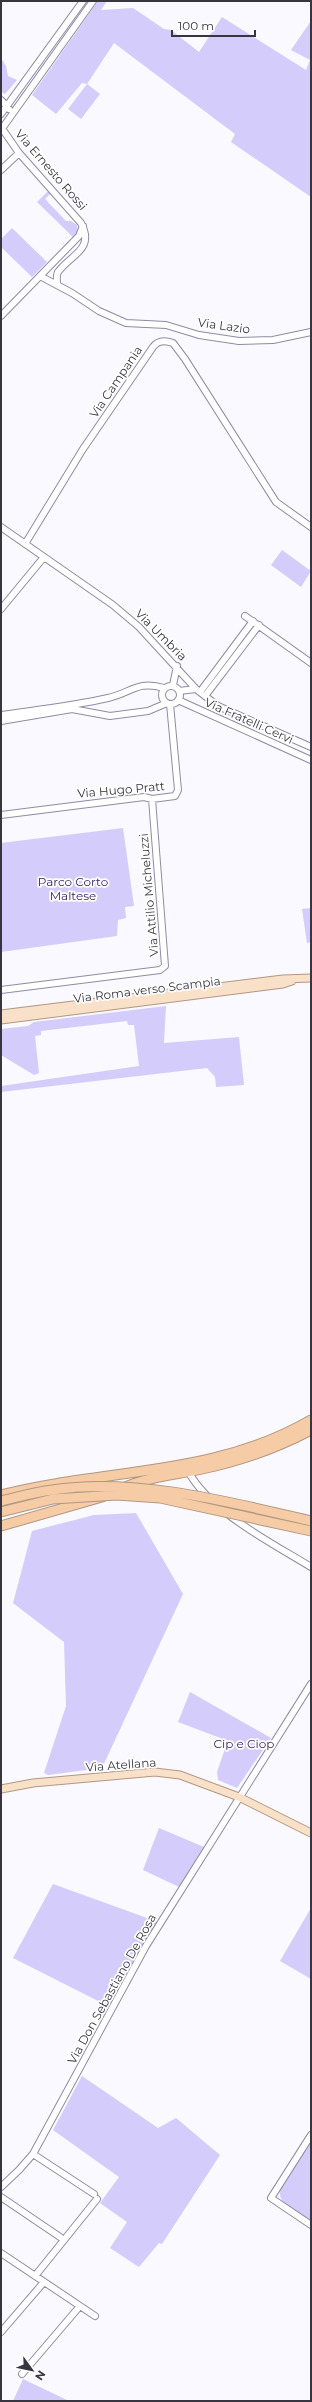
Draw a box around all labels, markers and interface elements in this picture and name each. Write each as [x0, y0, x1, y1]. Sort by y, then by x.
scale bar [172, 12, 255, 38]
text: 100 m [178, 18, 214, 33]
street label: Via Ernesto Rossi [12, 126, 91, 213]
street label: Via Lazio [197, 314, 251, 337]
street label: Via Campania [86, 343, 145, 421]
street label: Via Umbria [132, 606, 190, 664]
street label: Via Fratelli Cervi [203, 694, 296, 747]
street label: Via Hugo Pratt [77, 778, 165, 801]
street label: Via Attilio Micheluzzi [136, 833, 161, 957]
park label: Parco Corto Maltese [38, 874, 108, 903]
street label: Via Roma verso Scampia [73, 973, 221, 1006]
park label: Cip e Ciop [214, 1736, 274, 1751]
street label: Via Atellana [85, 1755, 157, 1774]
street label: Via Don Sebastiano De Rosa [64, 1911, 159, 2066]
north arrow [12, 2350, 52, 2390]
text: N [32, 2368, 49, 2383]

